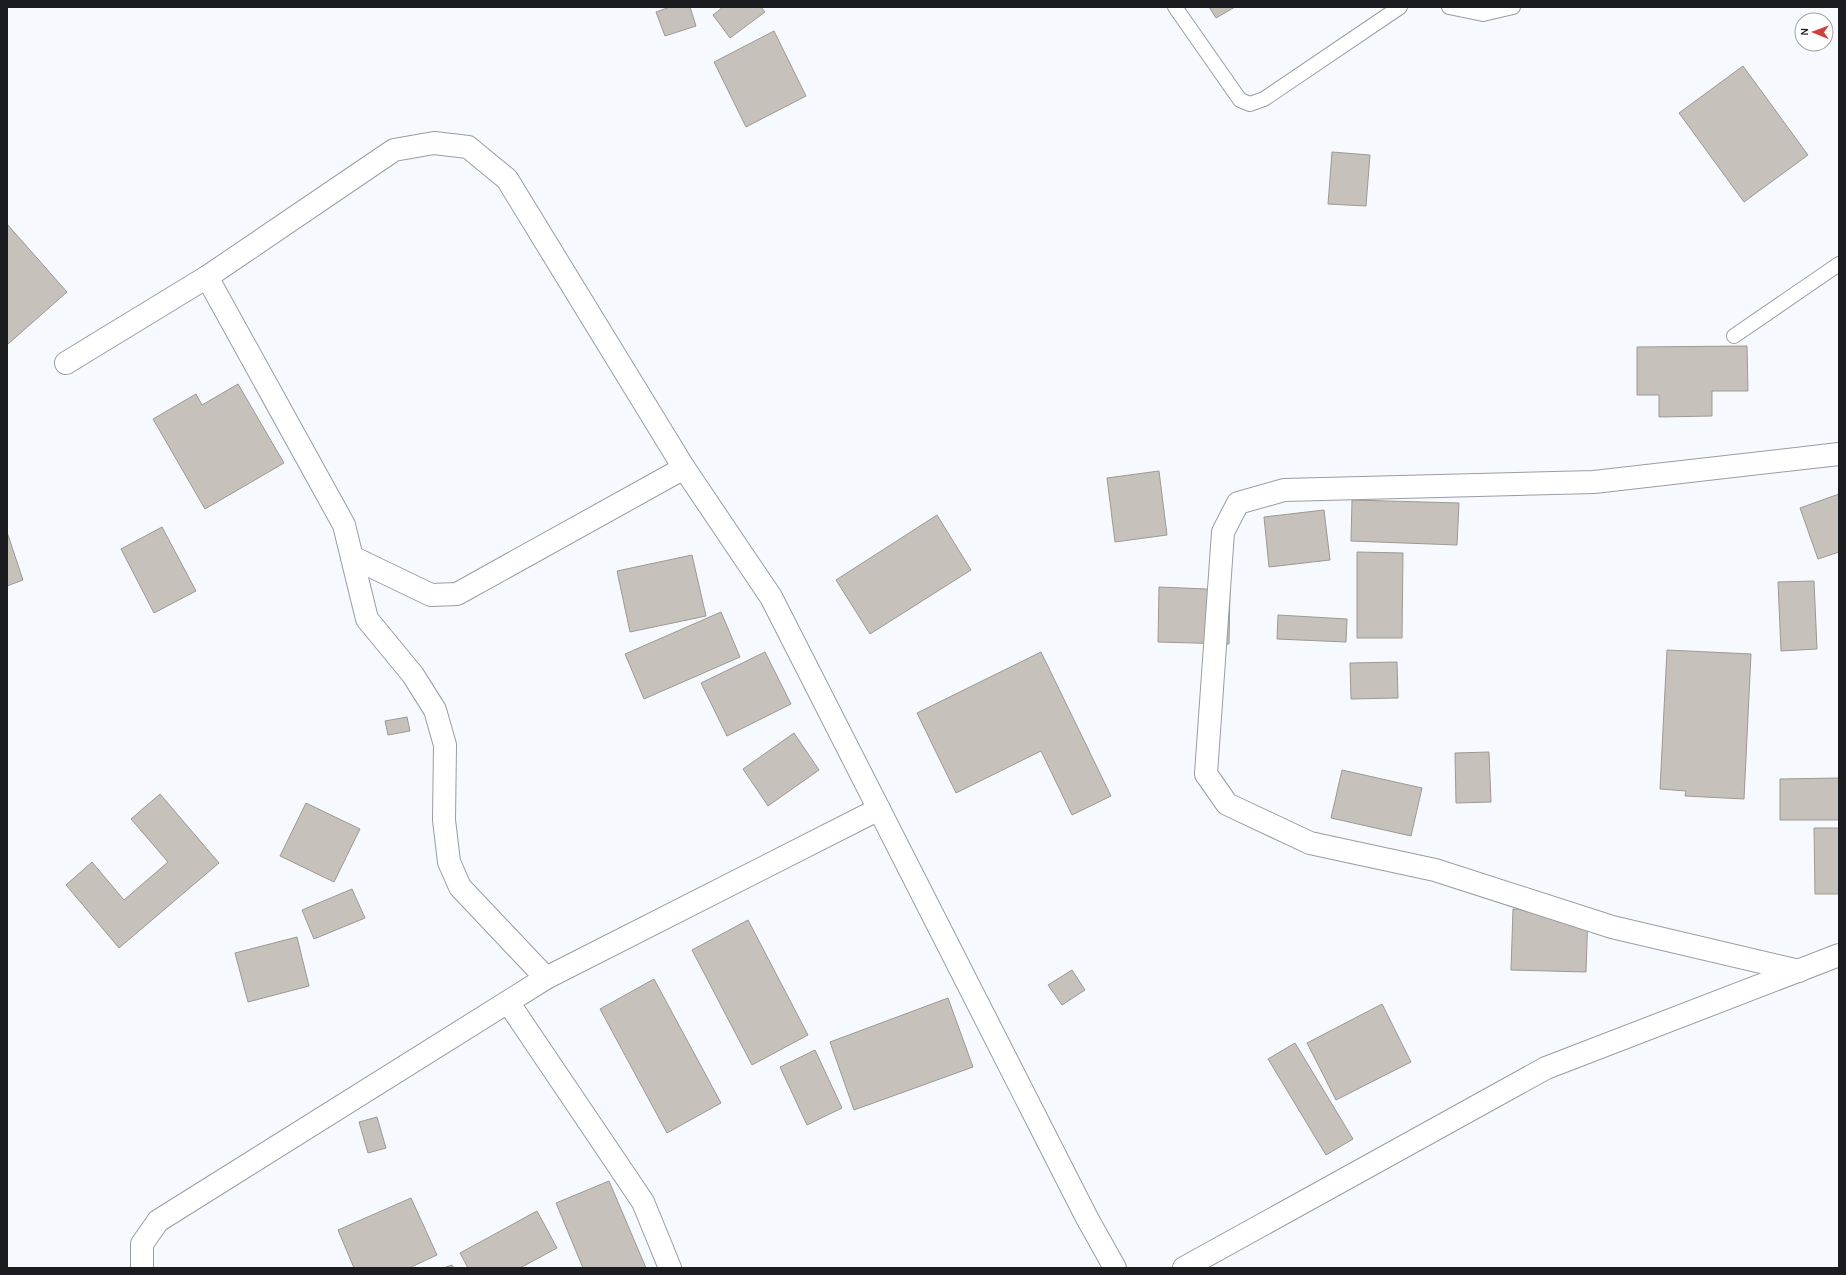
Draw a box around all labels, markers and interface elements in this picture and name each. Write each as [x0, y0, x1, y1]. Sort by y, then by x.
north arrow [1794, 12, 1834, 52]
text: N [1798, 28, 1811, 36]

